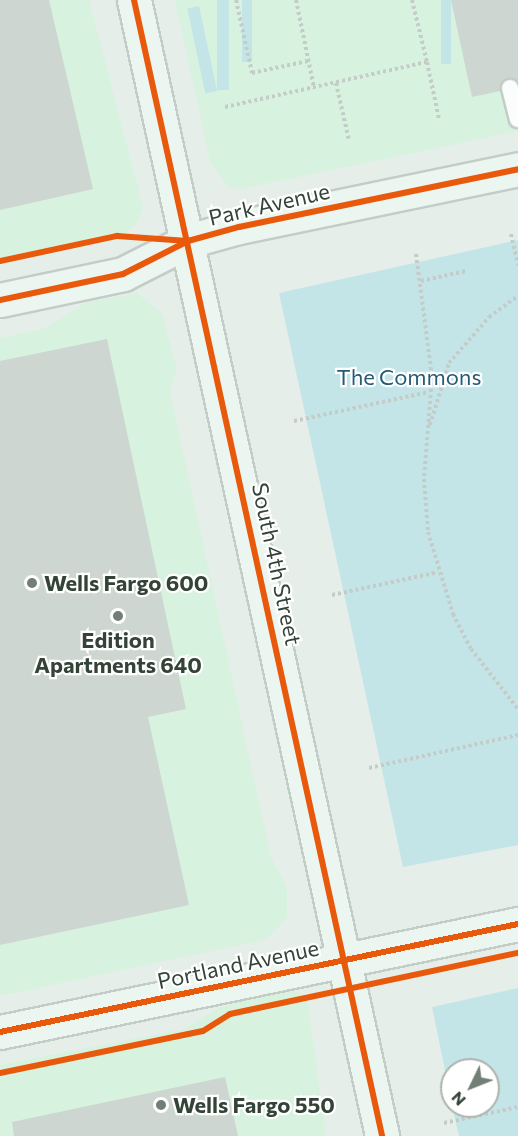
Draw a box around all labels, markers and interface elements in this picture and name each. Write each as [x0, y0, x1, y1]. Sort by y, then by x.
street label: Park Avenue [206, 177, 332, 231]
park label: The Commons [337, 364, 481, 390]
street label: South 4th Street [247, 480, 307, 648]
place label: Wells Fargo 600 [44, 570, 208, 596]
marker: Wells Fargo 600 [25, 576, 39, 590]
marker: Edition Apartments 640 [111, 609, 125, 623]
place label: Edition Apartments 640 [34, 626, 202, 678]
street label: Portland Avenue [155, 934, 321, 994]
north arrow [440, 1058, 500, 1118]
text: N [447, 1088, 469, 1110]
place label: Wells Fargo 550 [173, 1092, 335, 1118]
marker: Wells Fargo 550 [154, 1098, 168, 1112]

